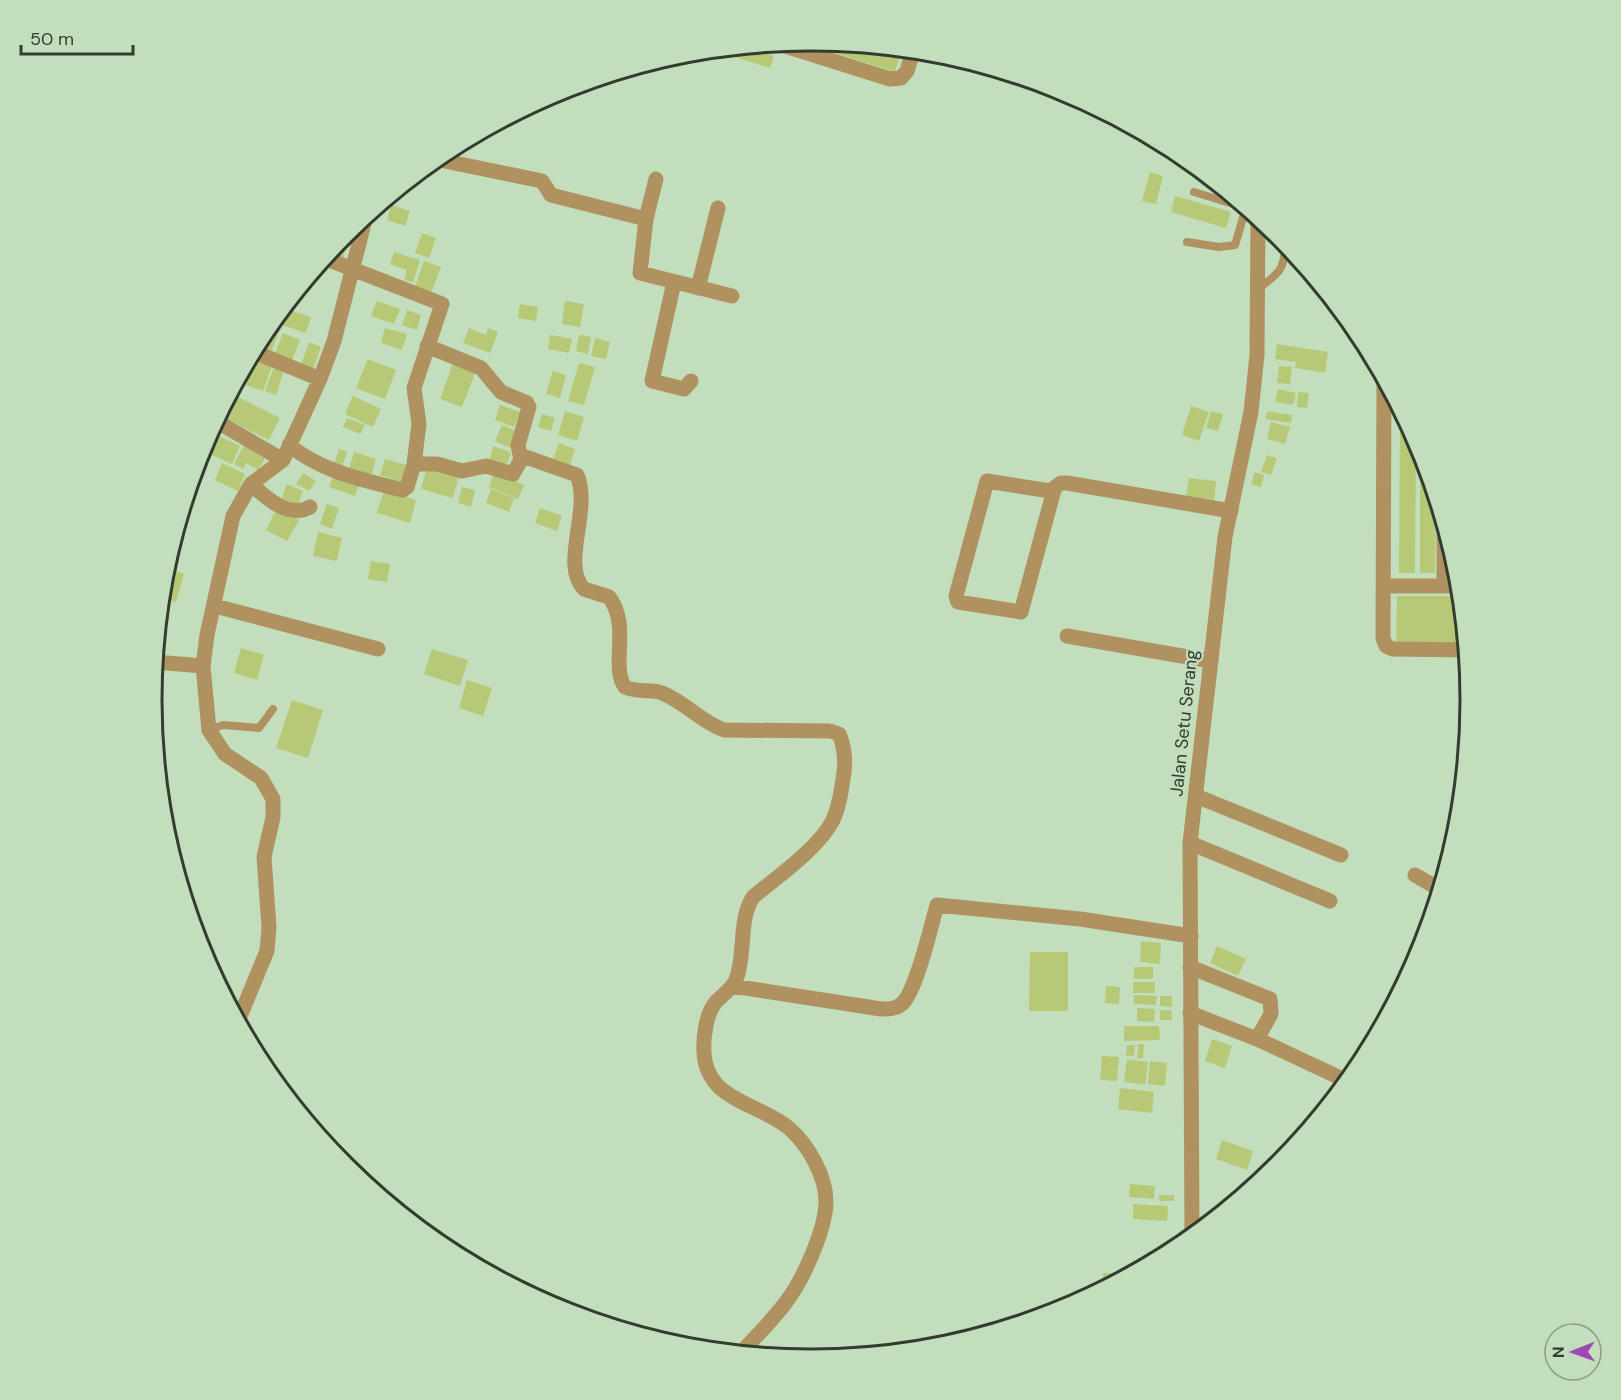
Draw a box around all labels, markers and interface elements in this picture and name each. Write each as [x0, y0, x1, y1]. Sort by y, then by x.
scale bar [21, 18, 134, 56]
text: 50 m [30, 27, 74, 51]
street label: Jalan Setu Serang [1164, 648, 1204, 798]
north arrow [1543, 1322, 1603, 1382]
text: N [1548, 1346, 1569, 1358]

